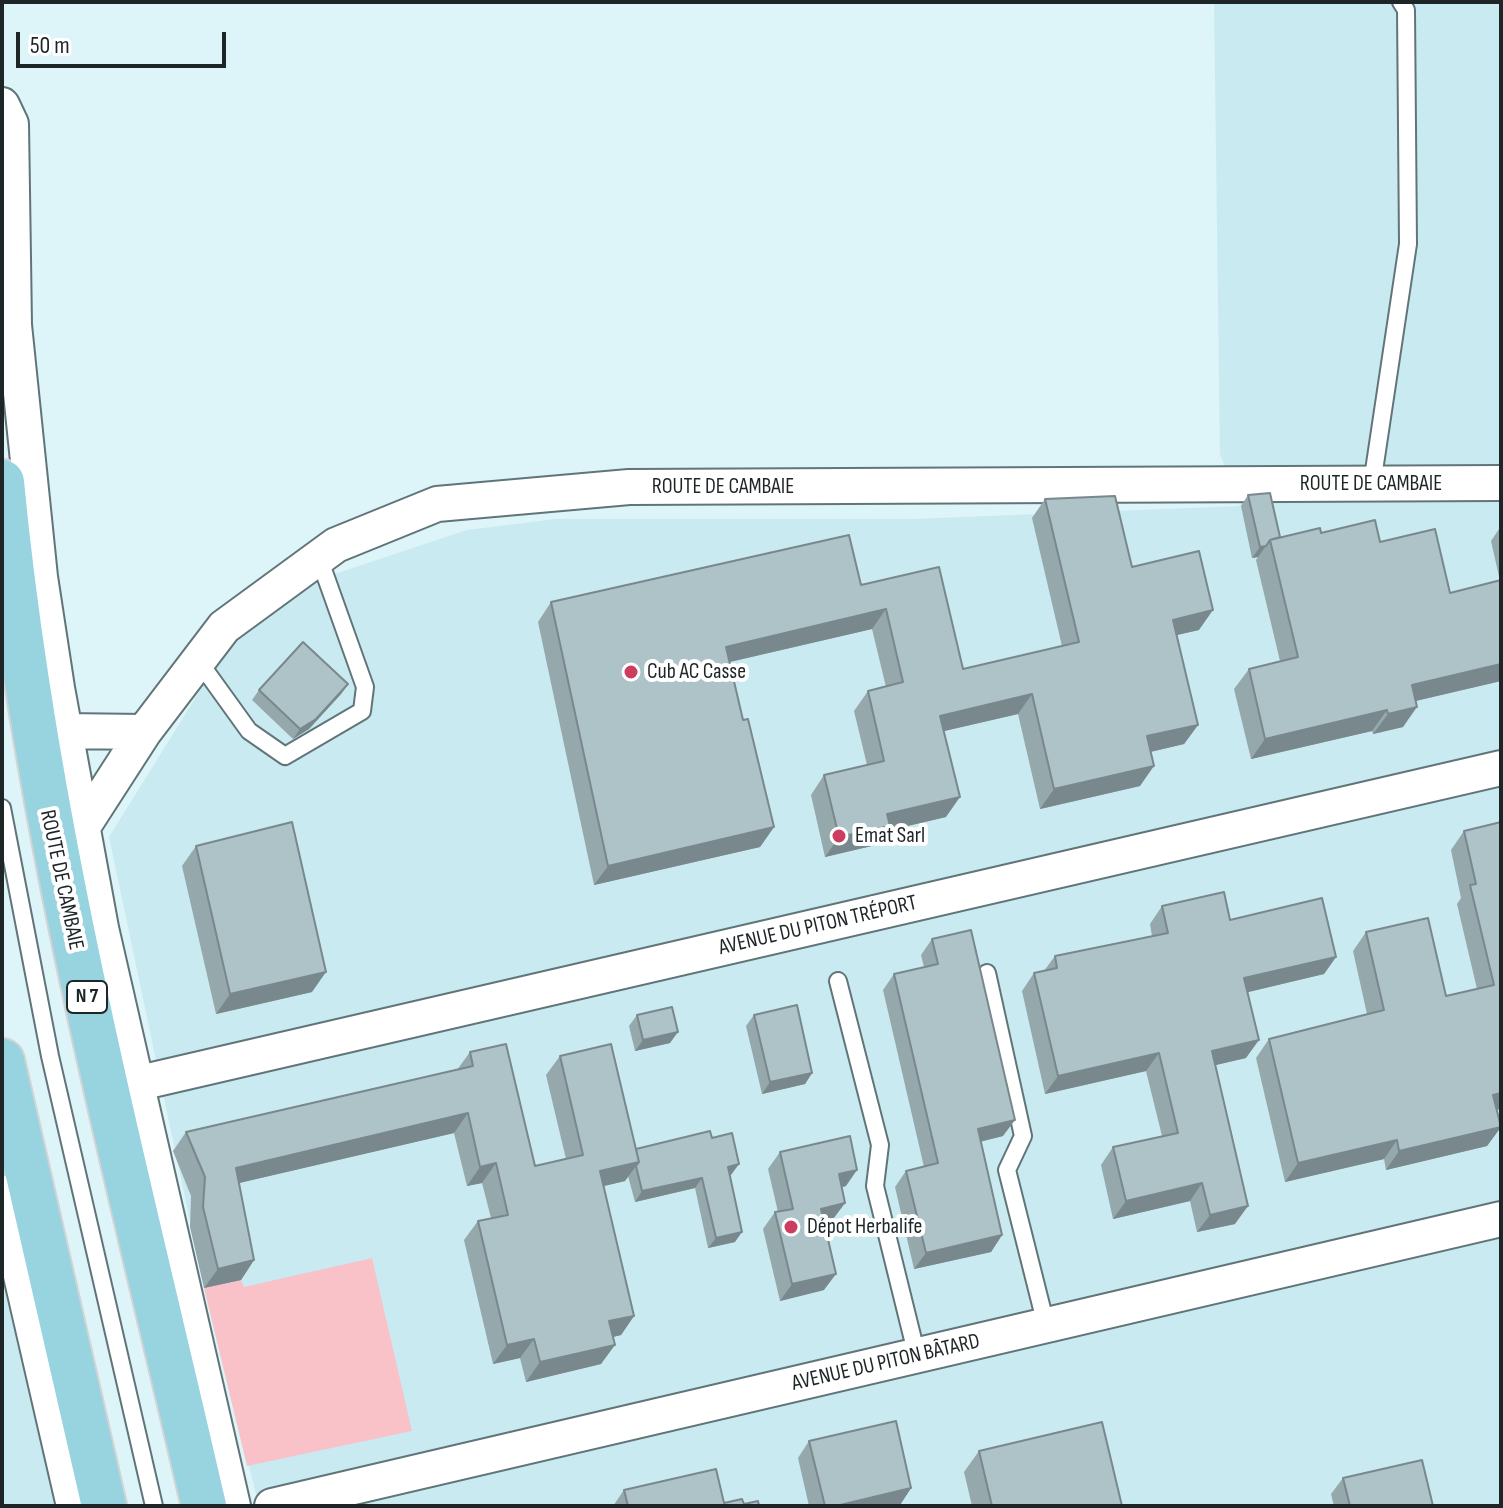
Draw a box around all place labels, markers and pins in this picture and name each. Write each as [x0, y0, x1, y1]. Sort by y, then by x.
place label: Cub AC Casse [647, 659, 746, 685]
marker: Cub AC Casse [622, 663, 640, 681]
place label: Emat Sarl [855, 823, 925, 849]
marker: Emat Sarl [830, 827, 848, 845]
place label: Dépot Herbalife [807, 1214, 922, 1240]
marker: Dépot Herbalife [782, 1218, 800, 1236]

